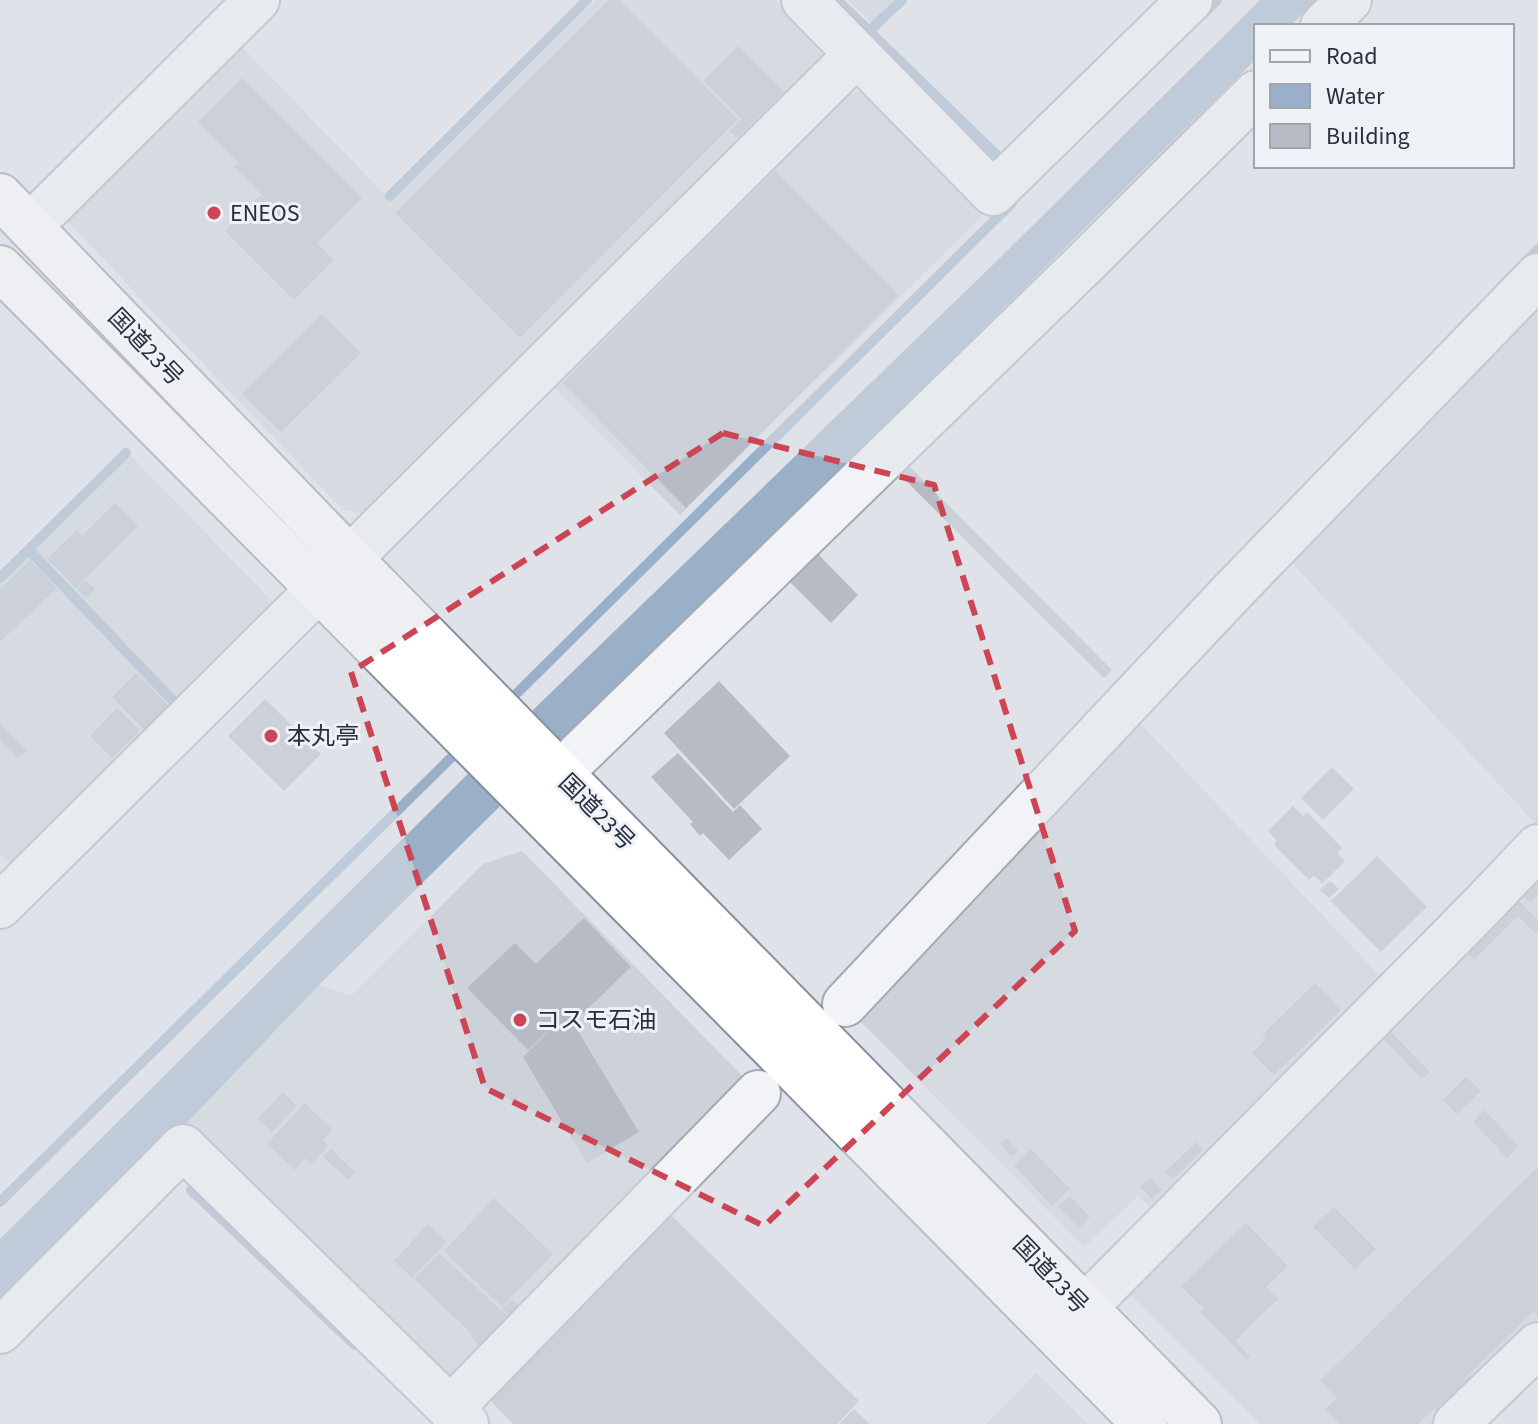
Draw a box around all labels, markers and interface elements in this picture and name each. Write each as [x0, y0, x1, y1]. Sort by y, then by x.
legend [1254, 24, 1514, 168]
text: Road [1326, 39, 1378, 74]
text: Water [1326, 79, 1385, 114]
text: Building [1326, 119, 1410, 154]
place label: ENEOS [230, 196, 300, 231]
marker: ENEOS [205, 204, 223, 222]
street label: 国道23号 [100, 301, 192, 394]
place label: 本丸亭 [287, 719, 359, 754]
marker: 本丸亭 [262, 727, 280, 745]
street label: 国道23号 [550, 766, 643, 859]
place label: コスモ石油 [536, 1003, 656, 1038]
marker: コスモ石油 [511, 1011, 529, 1029]
street label: 国道23号 [1005, 1229, 1097, 1322]

